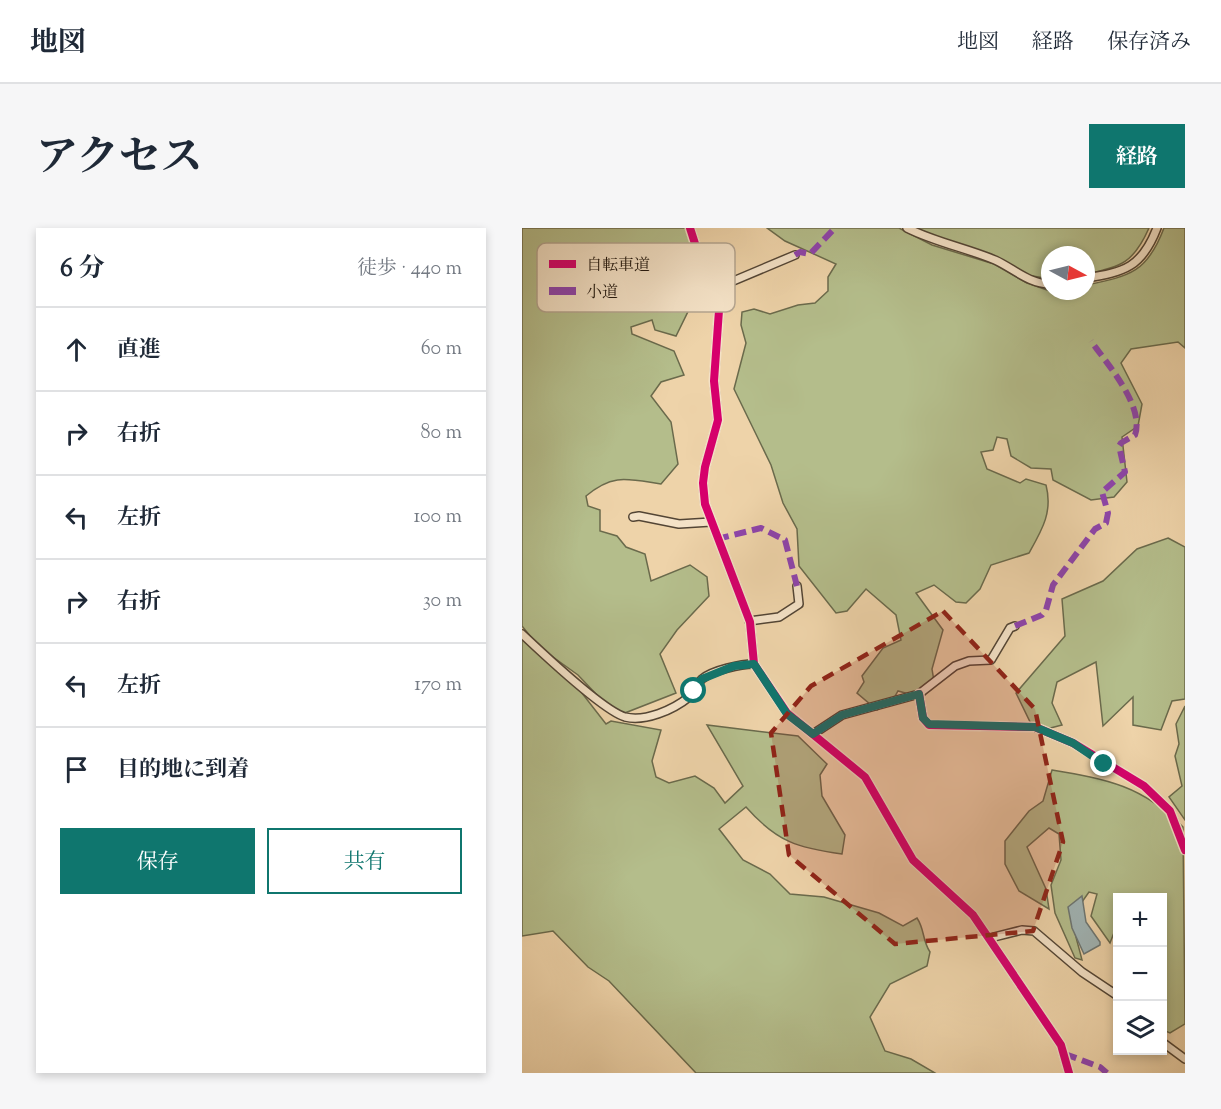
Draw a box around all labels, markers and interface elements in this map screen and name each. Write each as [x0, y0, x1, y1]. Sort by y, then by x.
text: 地図 [30, 24, 86, 64]
text: 地図 [957, 28, 999, 58]
text: 経路 [1032, 28, 1074, 58]
text: 保存済み [1107, 28, 1191, 58]
button: 経路 [1089, 124, 1185, 188]
text: アクセス [36, 130, 203, 190]
legend [537, 243, 735, 312]
north arrow [1041, 246, 1095, 300]
text: 6 分 [60, 251, 104, 288]
text: 徒歩 · 440 m [357, 255, 462, 284]
text: 自転車道 [586, 255, 650, 278]
text: 小道 [586, 282, 618, 305]
icon: ahead [60, 333, 93, 366]
text: 直進 [117, 335, 161, 367]
text: 60 m [421, 335, 462, 364]
icon: right [60, 417, 93, 450]
text: 右折 [117, 419, 161, 451]
text: 80 m [421, 419, 462, 448]
icon: left [60, 501, 93, 534]
text: 左折 [117, 503, 161, 535]
text: 100 m [413, 503, 462, 532]
icon: right [60, 585, 93, 618]
text: 右折 [117, 587, 161, 619]
text: 30 m [423, 587, 462, 616]
icon: left [60, 669, 93, 702]
text: 左折 [117, 671, 161, 703]
text: 170 m [414, 671, 462, 700]
route start [680, 677, 706, 703]
route end [1090, 750, 1116, 776]
icon: arrive [60, 753, 93, 786]
text: 目的地に到着 [117, 755, 249, 787]
button: 保存 [60, 828, 255, 894]
button: 共有 [267, 828, 462, 894]
map controls [1113, 893, 1167, 1055]
button: + [1113, 893, 1167, 947]
button: − [1113, 947, 1167, 1001]
button: layers [1113, 1001, 1167, 1055]

